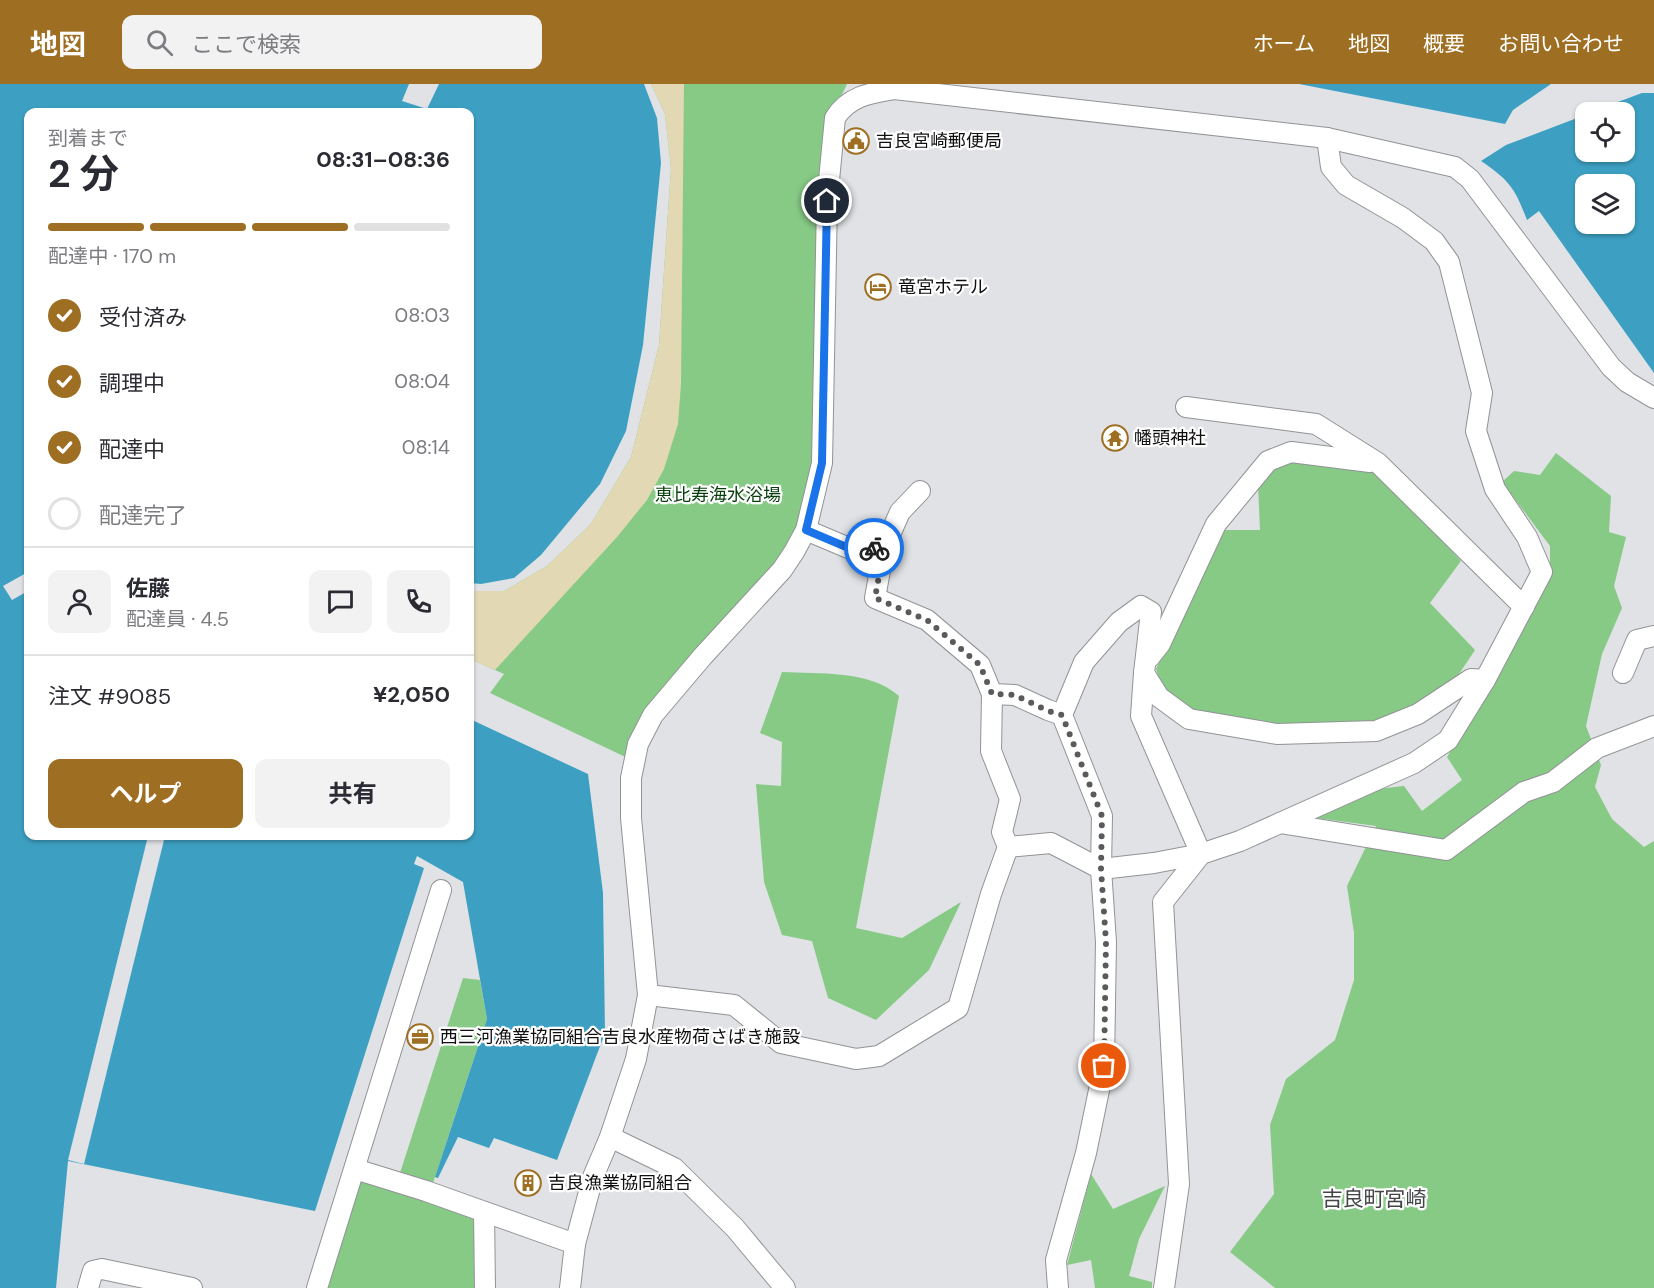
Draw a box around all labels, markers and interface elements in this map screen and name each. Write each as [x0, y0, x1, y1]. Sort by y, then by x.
search box [122, 15, 542, 69]
text: 地図 [30, 26, 86, 63]
icon: search [143, 26, 176, 59]
text: ここで検索 [191, 30, 301, 59]
text: ホーム [1253, 30, 1315, 58]
text: 地図 [1348, 30, 1390, 58]
text: 概要 [1423, 30, 1465, 58]
text: お問い合わせ [1498, 30, 1624, 58]
map controls [1575, 102, 1635, 234]
button: locate [1575, 102, 1635, 162]
text: 到着まで [48, 125, 128, 151]
public building icon: 吉良宮崎郵便局 [841, 126, 871, 156]
place label: 吉良宮崎郵便局 [876, 129, 1002, 153]
text: 08:31–08:36 [316, 145, 450, 174]
text: 2 分 [48, 148, 119, 199]
button: layers [1575, 174, 1635, 234]
pin [801, 175, 852, 226]
icon: home [810, 184, 843, 217]
text: 配達中 · 170 m [48, 243, 176, 269]
hotel icon: 竜宮ホテル [863, 272, 893, 302]
place label: 竜宮ホテル [898, 275, 988, 299]
icon: check [48, 299, 81, 332]
text: 08:03 [395, 302, 450, 328]
text: 受付済み [99, 303, 187, 332]
icon: check [48, 365, 81, 398]
text: 08:04 [394, 368, 450, 394]
text: 調理中 [99, 369, 165, 398]
temple icon: 幡頭神社 [1100, 423, 1130, 453]
place label: 幡頭神社 [1134, 426, 1206, 450]
icon: check [48, 431, 81, 464]
text: 08:14 [402, 434, 450, 460]
text: 配達中 [99, 435, 165, 464]
park label: 恵比寿海水浴場 [655, 483, 781, 507]
text: 配達完了 [99, 501, 187, 530]
courier [844, 518, 904, 578]
icon: bike [858, 532, 891, 565]
button: person [48, 570, 111, 633]
button: chat [309, 570, 372, 633]
button: phone [387, 570, 450, 633]
text: 佐藤 [126, 574, 170, 603]
text: 配達員 · 4.5 [126, 606, 229, 632]
text: ¥2,050 [373, 680, 450, 709]
text: 注文 #9085 [48, 682, 171, 711]
button: ヘルプ [48, 759, 243, 828]
button: 共有 [255, 759, 450, 828]
office icon: 西三河漁業協同組合吉良水産物荷さばき施設 [405, 1022, 435, 1052]
place label: 西三河漁業協同組合吉良水産物荷さばき施設 [440, 1025, 800, 1049]
pin [1078, 1040, 1129, 1091]
icon: bag [1087, 1049, 1120, 1082]
building icon: 吉良漁業協同組合 [513, 1168, 543, 1198]
place label: 吉良漁業協同組合 [548, 1171, 692, 1195]
district label: 吉良町宮崎 [1322, 1185, 1427, 1213]

